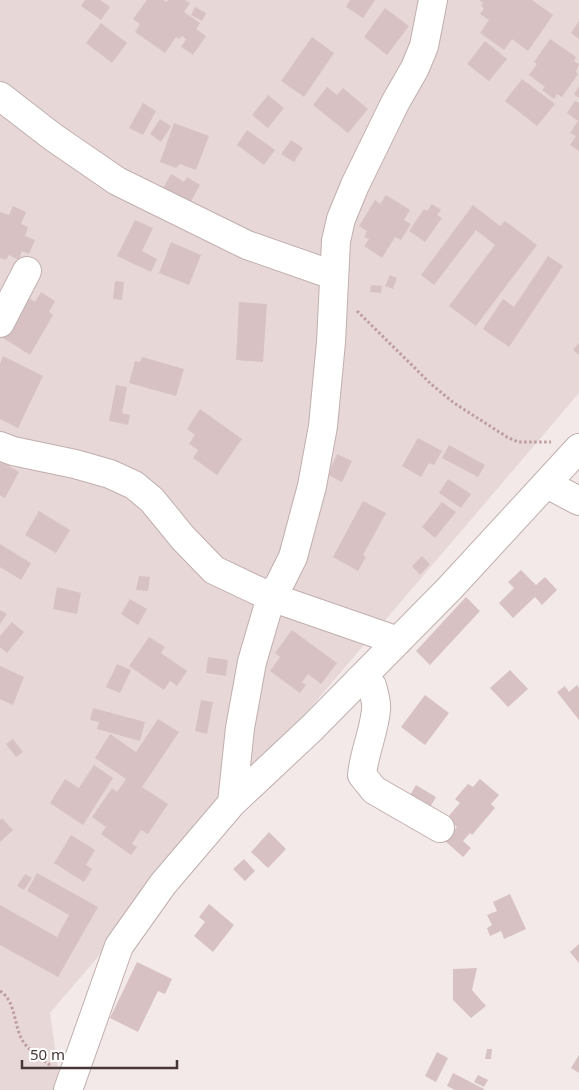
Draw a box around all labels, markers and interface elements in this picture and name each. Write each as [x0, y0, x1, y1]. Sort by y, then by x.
scale bar [22, 1038, 178, 1070]
text: 50 m [30, 1044, 65, 1064]

